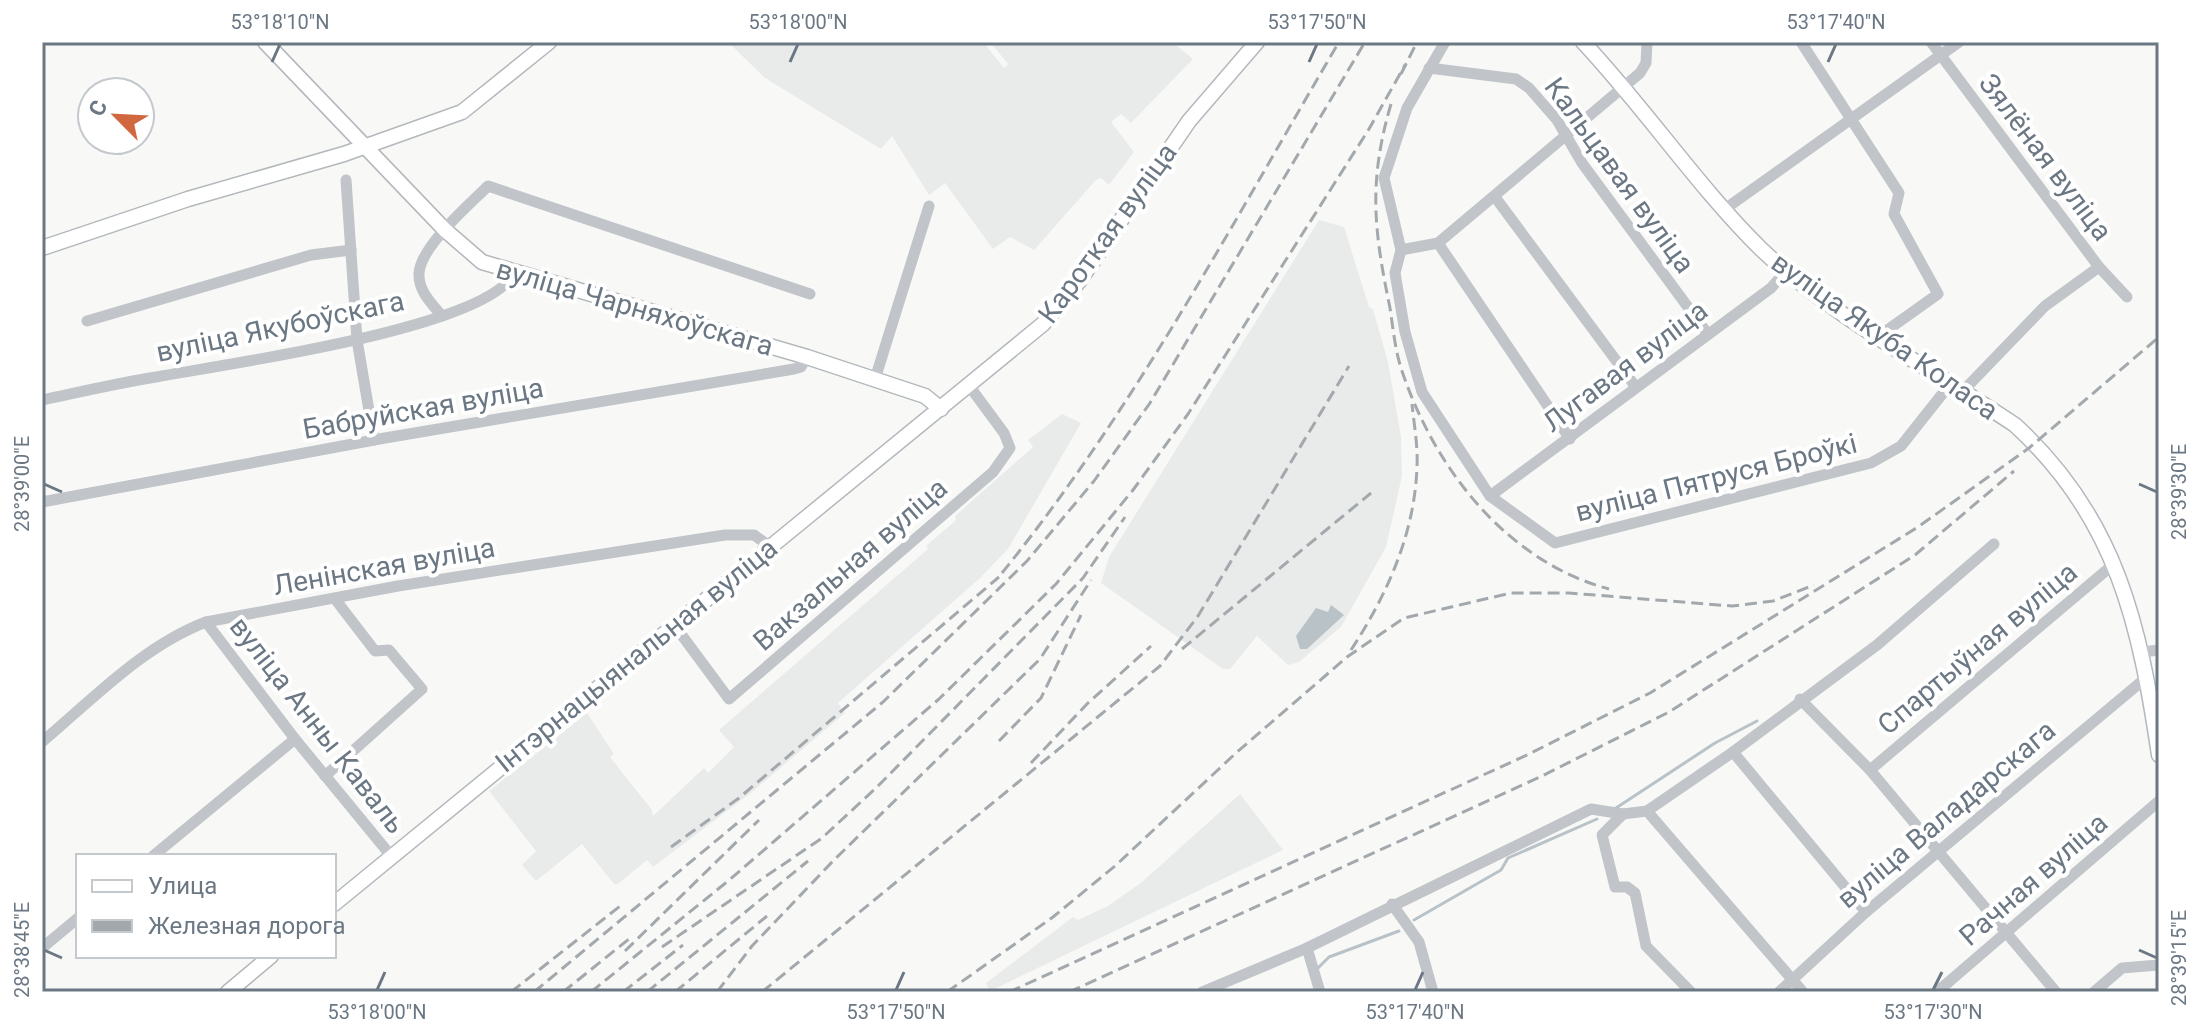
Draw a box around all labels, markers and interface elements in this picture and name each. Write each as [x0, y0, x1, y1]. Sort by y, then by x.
text: 53°18'10"N [230, 10, 330, 34]
text: 53°18'00"N [748, 10, 848, 34]
text: 53°17'50"N [1267, 10, 1367, 34]
text: 53°17'40"N [1786, 10, 1886, 34]
street label: Зялёная вуліца [1972, 67, 2119, 247]
street label: Кальцавая вуліца [1538, 71, 1702, 279]
north arrow [76, 76, 156, 156]
text: С [84, 96, 113, 120]
street label: Кароткая вуліца [1031, 137, 1184, 330]
street label: вуліца Якуба Коласа [1765, 246, 2004, 427]
street label: вуліца Чарняхоўскага [493, 252, 777, 363]
street label: вуліца Якубоўскага [153, 284, 407, 369]
street label: Лугавая вуліца [1537, 294, 1714, 439]
street label: Бабруйская вуліца [300, 371, 546, 446]
street label: вуліца Пятруся Броўкі [1572, 427, 1860, 528]
text: 28°39'00"E [10, 436, 34, 532]
text: 28°39'30"E [2167, 444, 2191, 540]
street label: Вакзальная вуліца [747, 471, 954, 657]
street label: Ленінская вуліца [271, 531, 497, 602]
street label: Інтэрнацыянальная вуліца [489, 532, 784, 779]
street label: Спартыўная вуліца [1871, 555, 2084, 741]
street label: вуліца Анны Каваль [223, 611, 412, 840]
street label: вуліца Валадарскага [1831, 714, 2062, 915]
street label: Рачная вуліца [1953, 806, 2114, 953]
legend [76, 854, 336, 958]
text: Улица [148, 872, 217, 900]
text: 28°38'45"E [10, 902, 34, 998]
text: 28°39'15"E [2167, 910, 2191, 1006]
text: Железная дорога [148, 912, 345, 940]
text: 53°18'00"N [327, 1000, 427, 1024]
text: 53°17'50"N [846, 1000, 946, 1024]
text: 53°17'40"N [1365, 1000, 1465, 1024]
text: 53°17'30"N [1883, 1000, 1983, 1024]

